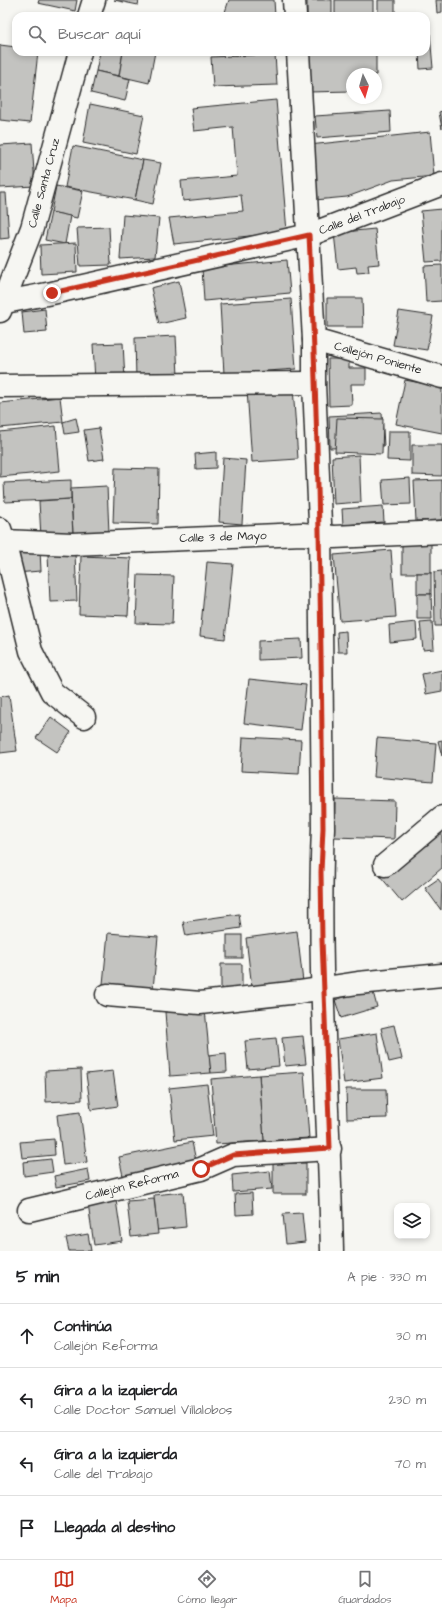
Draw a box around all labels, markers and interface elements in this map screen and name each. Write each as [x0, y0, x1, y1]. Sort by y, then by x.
search box [12, 12, 430, 56]
icon: search [26, 23, 48, 45]
text: Buscar aquí [58, 24, 140, 45]
north arrow [346, 68, 382, 104]
street label: Calle Santa Cruz [24, 136, 64, 230]
street label: Calle del Trabajo [317, 191, 408, 239]
route end [43, 284, 61, 302]
street label: Callejón Poniente [332, 337, 424, 379]
street label: Calle 3 de Mayo [179, 527, 267, 548]
route start [192, 1160, 210, 1178]
street label: Callejón Reforma [84, 1165, 180, 1205]
map controls [394, 1203, 430, 1239]
button: layers [394, 1203, 430, 1239]
text: 5 min [16, 1265, 59, 1289]
text: A pie · 330 m [347, 1268, 426, 1286]
text: Continúa [54, 1316, 112, 1337]
icon: ahead [16, 1325, 38, 1347]
text: 30 m [396, 1327, 426, 1345]
text: Callejón Reforma [54, 1337, 158, 1355]
text: Gira a la izquierda [54, 1380, 177, 1401]
icon: left [16, 1389, 38, 1411]
text: 230 m [388, 1391, 426, 1409]
text: Calle Doctor Samuel Villalobos [54, 1401, 232, 1419]
text: Gira a la izquierda [54, 1444, 177, 1465]
icon: left [16, 1453, 38, 1475]
text: 70 m [394, 1455, 426, 1473]
text: Calle del Trabajo [54, 1465, 153, 1483]
icon: arrive [16, 1517, 38, 1539]
text: Llegada al destino [54, 1517, 175, 1538]
tab: Mapa [50, 1568, 77, 1607]
tab: Cómo llegar [178, 1568, 237, 1607]
tab: Guardados [338, 1568, 392, 1607]

